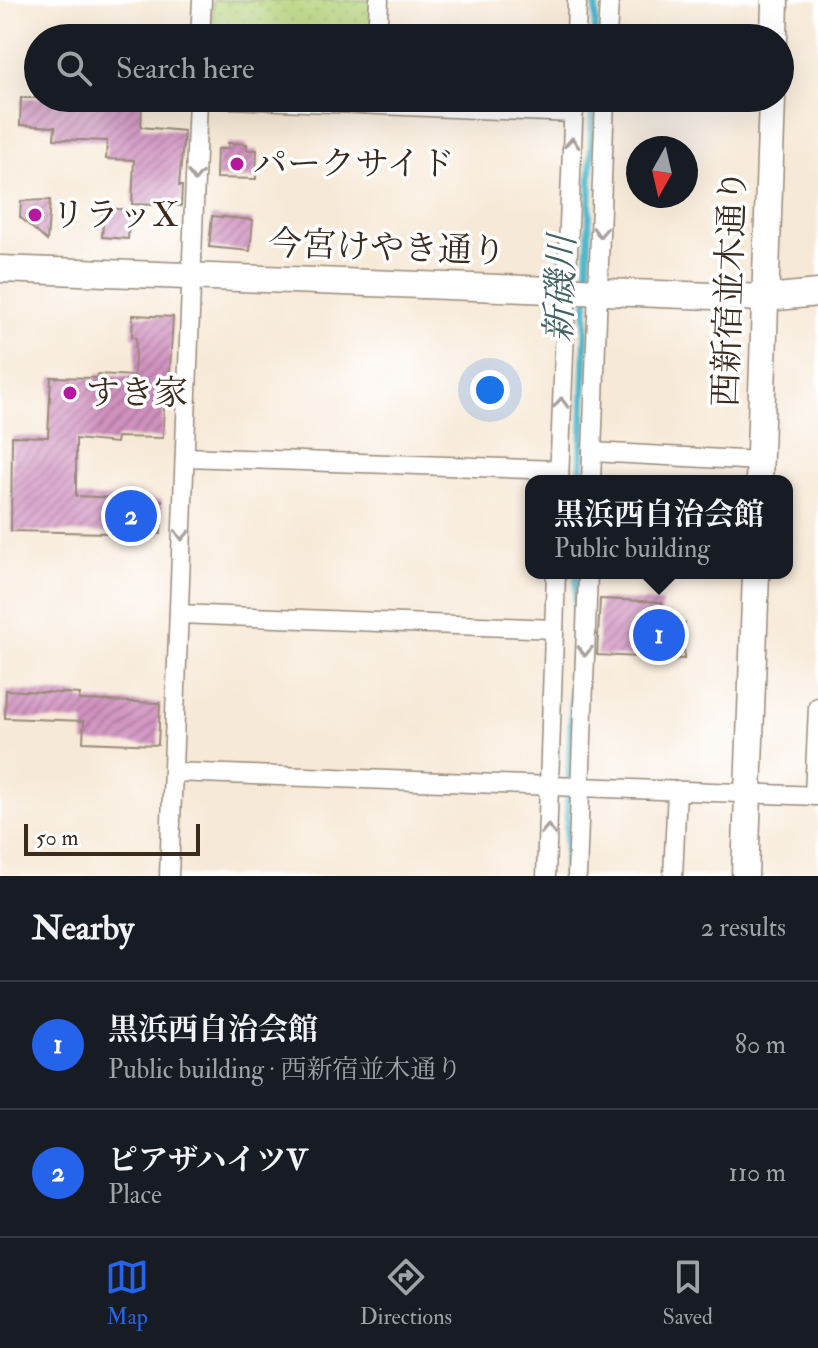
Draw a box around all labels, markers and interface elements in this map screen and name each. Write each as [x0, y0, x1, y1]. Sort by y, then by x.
search box [24, 24, 794, 112]
icon: search [52, 46, 96, 90]
text: Search here [116, 50, 255, 87]
one-way arrow [564, 136, 581, 149]
north arrow [626, 136, 698, 208]
place label: パークサイド [253, 143, 455, 186]
marker: パークサイド [228, 155, 246, 173]
street label: 西新宿並木通り [704, 168, 756, 408]
one-way arrow [186, 170, 203, 183]
place label: リラッX [51, 194, 179, 237]
marker: リラッX [26, 206, 44, 224]
street label: 今宮けやき通り [267, 222, 507, 274]
one-way arrow [591, 226, 608, 239]
water label: 新磯川 [537, 230, 586, 344]
your location [470, 370, 510, 410]
place label: すき家 [86, 372, 188, 415]
marker: すき家 [61, 384, 79, 402]
one-way arrow [553, 396, 570, 409]
popup [525, 475, 793, 579]
pin: 2 [105, 486, 157, 546]
text: 黒浜西自治会館 [554, 496, 764, 533]
one-way arrow [174, 529, 191, 542]
text: Public building [554, 533, 710, 565]
pin: 1 [633, 605, 685, 665]
one-way arrow [576, 645, 593, 658]
scale bar [24, 820, 200, 856]
one-way arrow [539, 823, 556, 836]
text: 50 m [36, 824, 78, 852]
text: Nearby [32, 907, 134, 950]
text: 2 results [701, 912, 786, 944]
text: 黒浜西自治会館 [108, 1011, 318, 1048]
text: 1 [53, 1029, 63, 1061]
text: 80 m [735, 1029, 786, 1061]
text: Public building · 西新宿並木通り [108, 1054, 462, 1086]
text: ピアザハイツV [108, 1142, 307, 1179]
text: 2 [51, 1157, 65, 1189]
text: 110 m [729, 1157, 786, 1189]
text: Place [108, 1179, 162, 1211]
tab: Map [105, 1255, 149, 1331]
tab: Directions [360, 1255, 452, 1331]
tab: Saved [663, 1255, 713, 1331]

